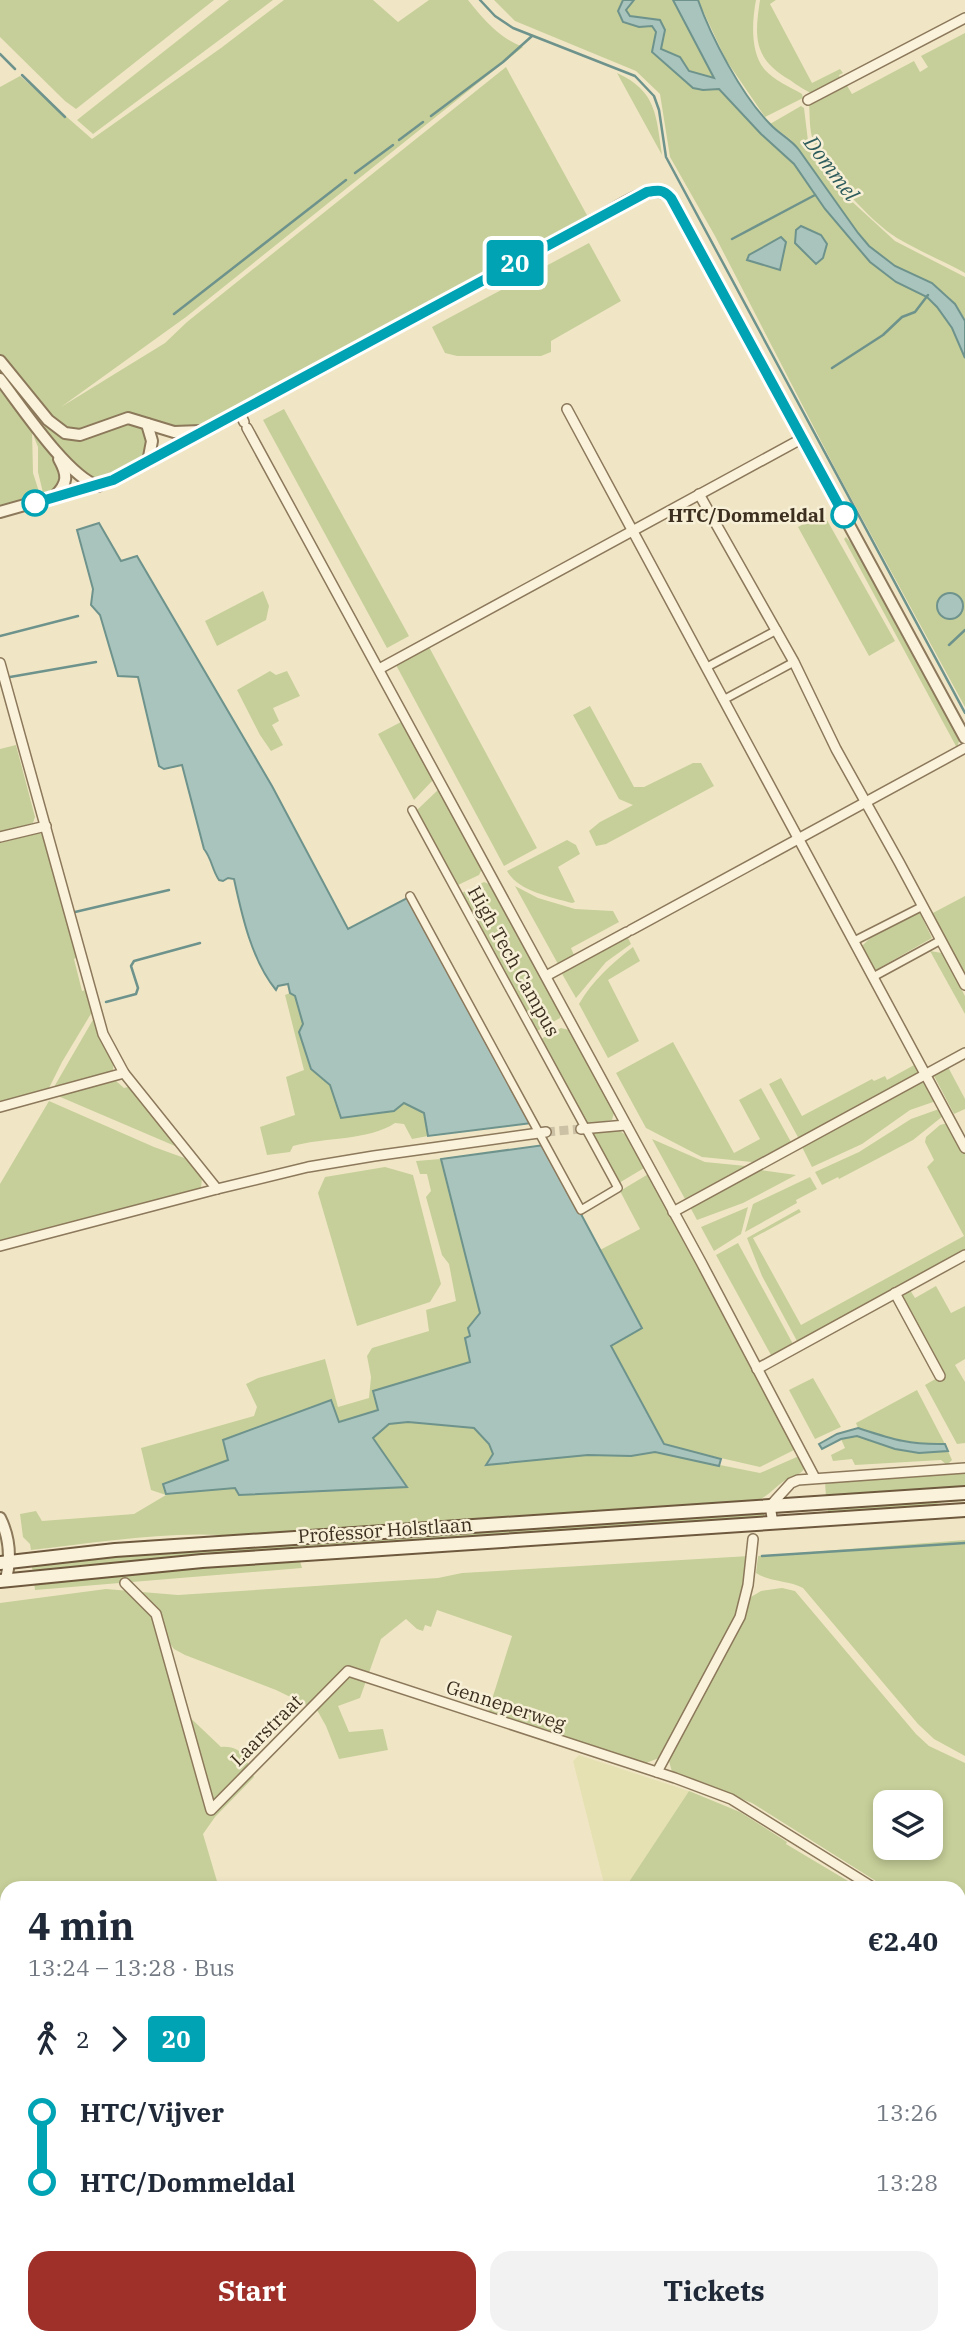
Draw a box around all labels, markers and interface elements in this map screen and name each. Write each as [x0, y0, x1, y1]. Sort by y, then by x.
water label: Dommel [798, 129, 866, 207]
line badge: 20 [484, 240, 546, 286]
text: 20 [501, 247, 529, 279]
unlabelled marker [22, 490, 48, 516]
marker: HTC/Dommeldal [831, 502, 857, 528]
place label: HTC/Dommeldal [668, 503, 825, 527]
street label: High Tech Campus [463, 881, 565, 1041]
street label: Professor Holstlaan [297, 1512, 473, 1548]
street label: Genneperweg [443, 1674, 570, 1736]
street label: Laarstraat [225, 1689, 307, 1771]
map controls [873, 1790, 943, 1860]
button: layers [873, 1790, 943, 1860]
text: 4 min [28, 1901, 134, 1950]
text: €2.40 [868, 1924, 938, 1958]
text: 13:24 – 13:28 · Bus [28, 1952, 235, 1982]
icon: walk [28, 2020, 66, 2058]
icon: forward [100, 2020, 138, 2058]
text: 20 [162, 2023, 191, 2055]
text: 2 [76, 2024, 90, 2054]
text: HTC/Vijver [80, 2095, 224, 2129]
text: 13:26 [876, 2097, 938, 2127]
text: HTC/Dommeldal [80, 2165, 295, 2199]
text: 13:28 [876, 2167, 938, 2197]
button: Start [28, 2251, 476, 2331]
button: Tickets [490, 2251, 938, 2331]

